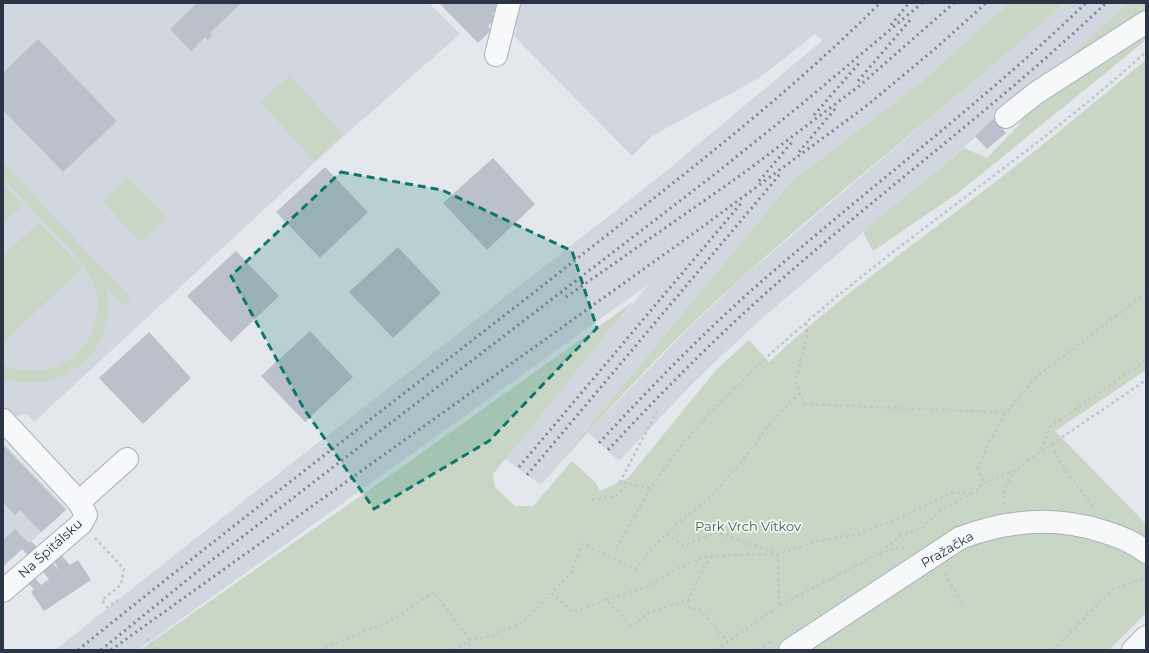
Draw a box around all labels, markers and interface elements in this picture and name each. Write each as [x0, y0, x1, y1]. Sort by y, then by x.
street label: Na Špitálsku [15, 515, 85, 581]
park label: Park Vrch Vítkov [695, 518, 802, 534]
street label: Pražačka [918, 528, 976, 570]

